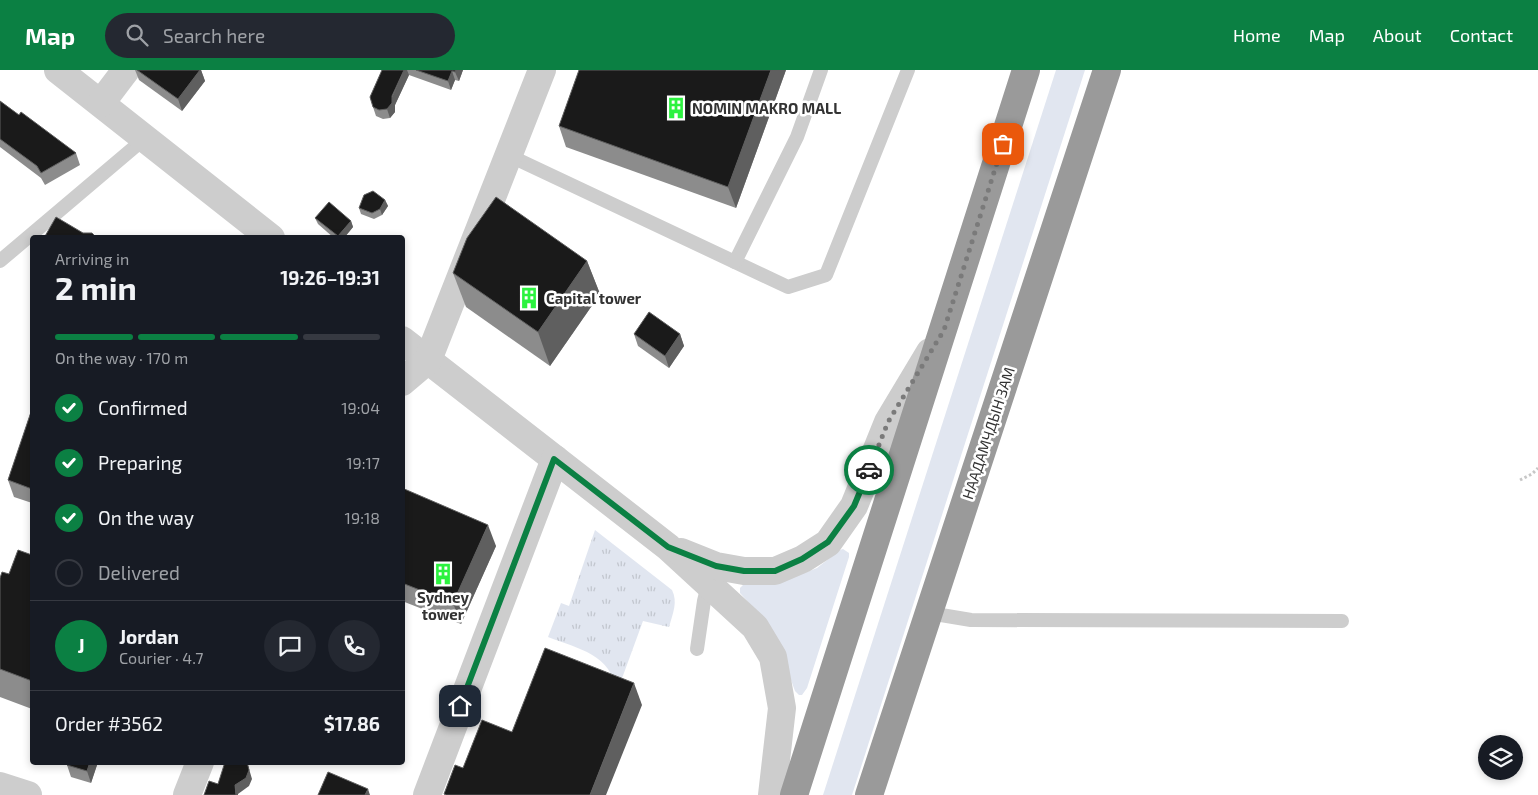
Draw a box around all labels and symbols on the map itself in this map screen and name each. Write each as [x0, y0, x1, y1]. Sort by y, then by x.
building icon: NOMIN MAKRO MALL [663, 95, 689, 121]
place label: NOMIN MAKRO MALL [692, 99, 841, 117]
pin [982, 123, 1024, 165]
building icon: Capital tower [516, 285, 542, 311]
place label: Capital tower [546, 289, 642, 307]
street label: НААДАМЧДЫН ЗАМ [958, 365, 1018, 501]
courier [844, 445, 894, 495]
building icon: Sydney tower [430, 561, 456, 587]
place label: Sydney tower [417, 588, 469, 623]
pin [439, 685, 481, 727]

